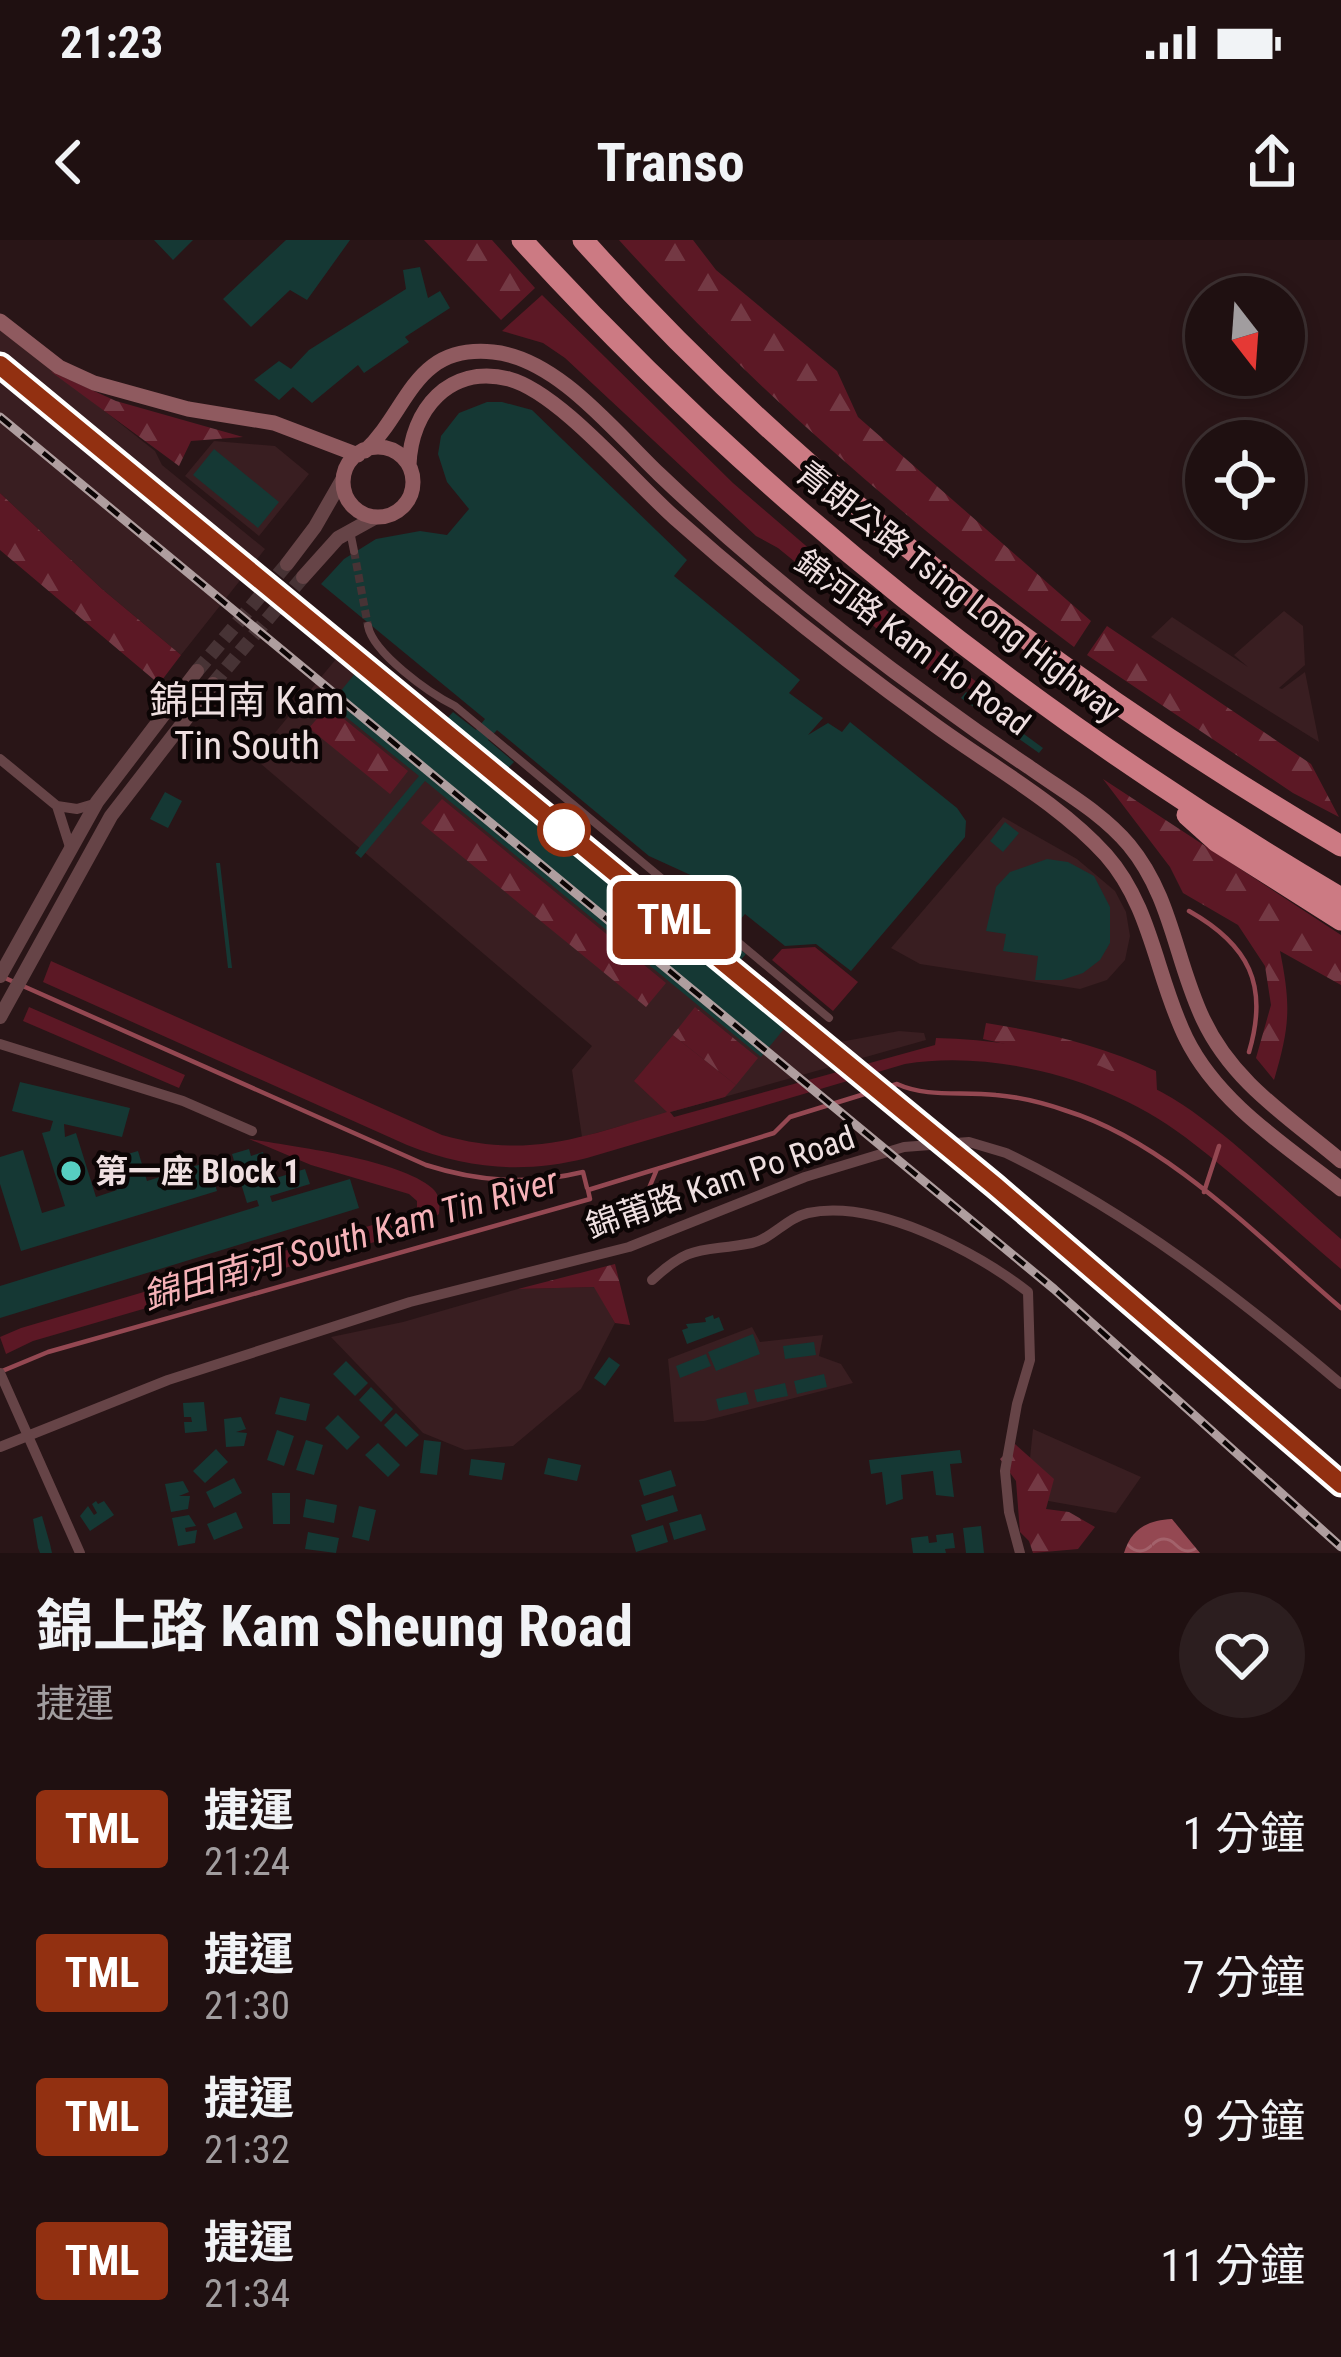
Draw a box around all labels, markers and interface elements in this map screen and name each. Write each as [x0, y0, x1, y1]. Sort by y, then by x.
text: 21:23 [60, 16, 163, 69]
icon: back [36, 129, 102, 195]
icon: share [1239, 129, 1305, 195]
text: Transo [596, 131, 745, 194]
north arrow [1185, 276, 1305, 396]
map controls [1185, 276, 1305, 540]
button: locate [1185, 420, 1305, 540]
street label: 青朗公路 Tsing Long Highway [789, 453, 1129, 730]
street label: 錦河路 Kam Ho Road [788, 541, 1038, 743]
district label: 錦田南 Kam Tin South [149, 678, 345, 769]
unlabelled marker [539, 805, 589, 855]
line badge: TML [605, 881, 743, 959]
text: TML [637, 895, 711, 944]
street label: 錦莆路 Kam Po Road [581, 1117, 859, 1246]
place label: 第一座 Block 1 [95, 1152, 300, 1191]
marker: 第一座 Block 1 [58, 1158, 84, 1184]
water label: 錦田南河 South Kam Tin River [138, 1159, 564, 1318]
button: heart [1179, 1592, 1305, 1718]
text: 錦上路 Kam Sheung Road [36, 1593, 633, 1660]
text: 捷運 [36, 1681, 114, 1727]
text: 捷運 [204, 1784, 294, 1837]
text: TML [65, 1804, 139, 1853]
text: 1 分鐘 [1182, 1807, 1305, 1860]
text: 21:24 [204, 1839, 290, 1885]
text: 捷運 [204, 1928, 294, 1981]
text: TML [65, 1948, 139, 1997]
text: 7 分鐘 [1182, 1951, 1305, 2004]
text: 21:30 [204, 1983, 290, 2029]
text: 捷運 [204, 2072, 294, 2125]
text: TML [65, 2092, 139, 2141]
text: 9 分鐘 [1182, 2095, 1305, 2148]
text: 21:32 [204, 2127, 290, 2173]
text: 捷運 [204, 2216, 294, 2269]
text: TML [65, 2236, 139, 2285]
text: 11 分鐘 [1160, 2239, 1305, 2292]
text: 21:34 [204, 2271, 290, 2317]

